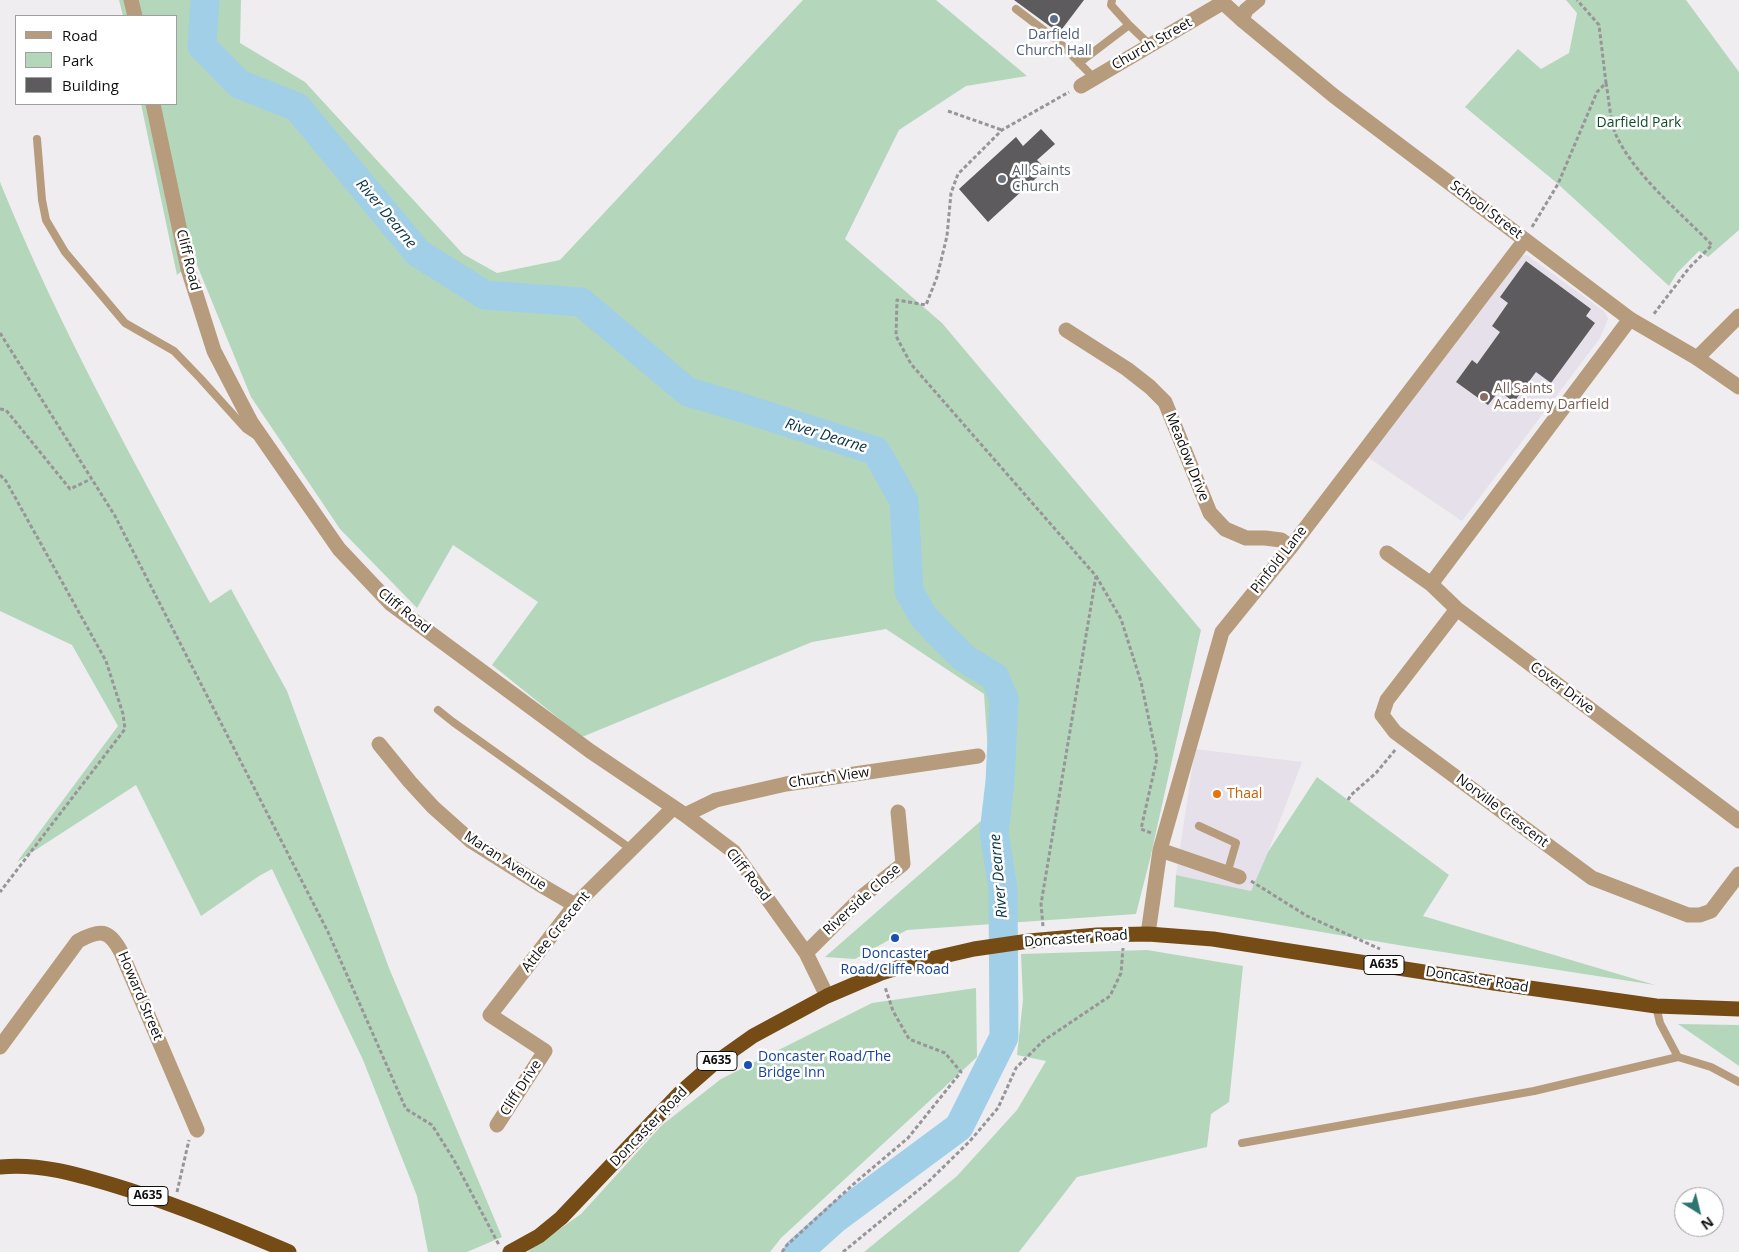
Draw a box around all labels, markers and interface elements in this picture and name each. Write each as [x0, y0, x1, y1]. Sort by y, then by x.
marker: Darfield Church Hall [1048, 13, 1060, 25]
street label: Church Street [1109, 14, 1195, 74]
legend [15, 15, 178, 105]
text: Road [62, 25, 98, 45]
place label: Darfield Church Hall [1016, 27, 1092, 59]
text: Park [62, 50, 93, 70]
text: Building [62, 75, 119, 95]
park label: Darfield Park [1597, 115, 1681, 131]
place label: All Saints Church [1012, 163, 1071, 196]
marker: All Saints Church [996, 173, 1008, 185]
water label: River Dearne [352, 176, 420, 252]
street label: School Street [1447, 177, 1525, 243]
street label: Cliff Road [172, 228, 204, 292]
place label: All Saints Academy Darfield [1494, 381, 1609, 414]
marker: All Saints Academy Darfield [1478, 391, 1490, 403]
street label: Meadow Drive [1162, 410, 1212, 504]
water label: River Dearne [783, 415, 869, 457]
street label: Pinfold Lane [1247, 523, 1311, 597]
street label: Cliff Road [374, 585, 434, 637]
street label: Cover Drive [1527, 659, 1597, 717]
street label: Church View [788, 764, 870, 792]
street label: Norville Crescent [1453, 771, 1551, 851]
place label: Thaal [1227, 786, 1262, 802]
marker: Thaal [1211, 788, 1223, 800]
street label: Maran Avenue [461, 828, 549, 894]
water label: River Dearne [986, 833, 1012, 919]
street label: Cliff Road [722, 845, 774, 905]
street label: Riverside Close [820, 861, 904, 939]
street label: Attlee Crescent [518, 888, 594, 976]
street label: Doncaster Road [1024, 927, 1128, 951]
marker: Doncaster Road/Cliffe Road [889, 932, 901, 944]
place label: Doncaster Road/Cliffe Road [841, 946, 949, 979]
street label: Howard Street [114, 949, 166, 1043]
road number: A635 [1364, 956, 1404, 974]
street label: Doncaster Road [1424, 964, 1530, 996]
place label: Doncaster Road/The Bridge Inn [758, 1049, 891, 1082]
road number: A635 [697, 1052, 737, 1070]
street label: Cliff Drive [497, 1057, 545, 1119]
marker: Doncaster Road/The Bridge Inn [742, 1059, 754, 1071]
street label: Doncaster Road [607, 1084, 691, 1170]
road number: A635 [128, 1186, 168, 1206]
north arrow [1674, 1187, 1724, 1237]
text: N [1697, 1213, 1718, 1235]

